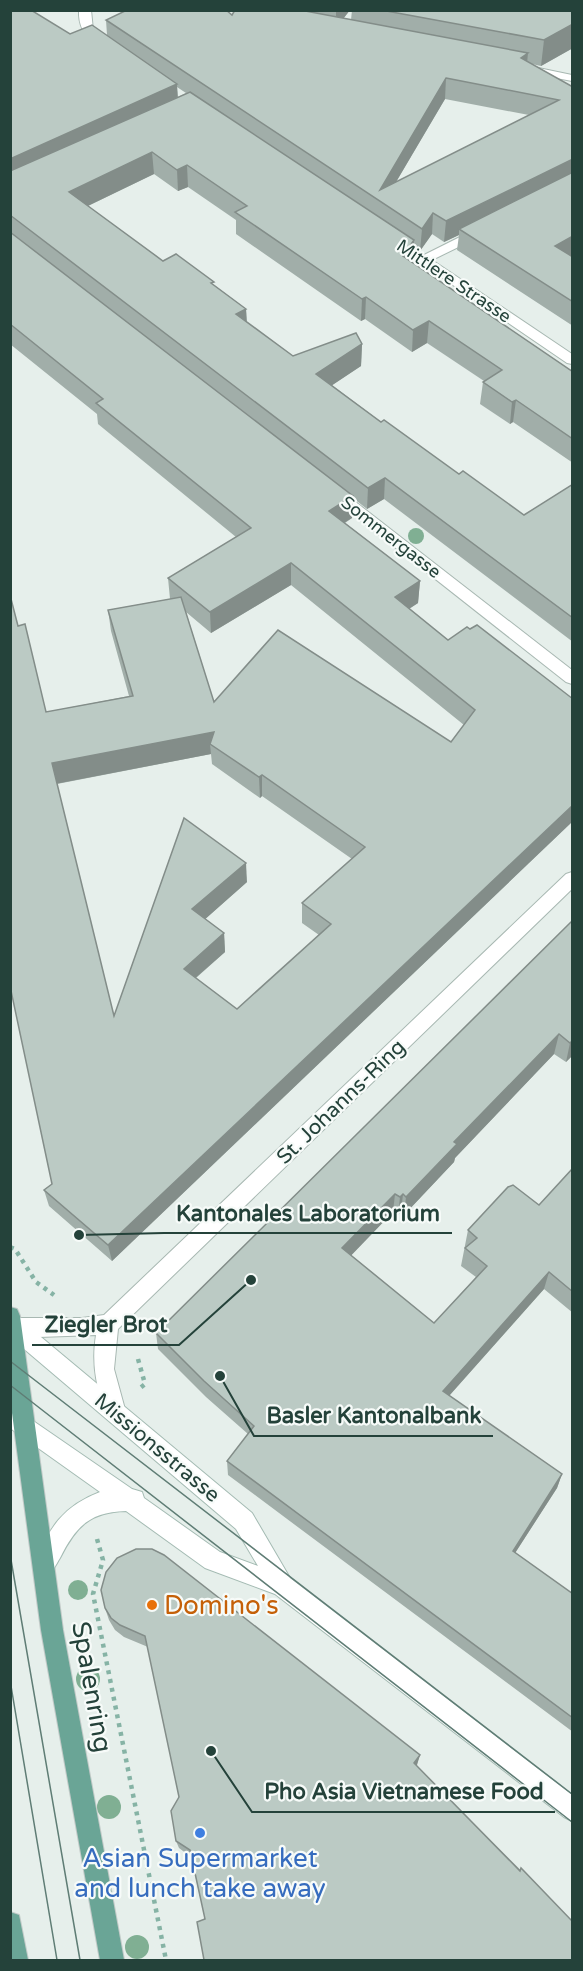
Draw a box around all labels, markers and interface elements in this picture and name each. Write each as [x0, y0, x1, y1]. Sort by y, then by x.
street label: Mittlere Strasse [392, 235, 516, 327]
street label: Sommergasse [337, 491, 445, 583]
street label: St. Johanns-Ring [272, 1034, 410, 1170]
callout: Kantonales Laboratorium [164, 1193, 452, 1233]
text: Kantonales Laboratorium [176, 1201, 440, 1227]
callout: Ziegler Brot [32, 1305, 179, 1345]
text: Ziegler Brot [45, 1312, 168, 1338]
street label: Missionsstrasse [89, 1388, 225, 1508]
callout: Basler Kantonalbank [254, 1396, 493, 1436]
text: Basler Kantonalbank [267, 1403, 482, 1429]
place label: Domino's [164, 1590, 279, 1621]
marker: Domino's [145, 1598, 159, 1612]
street label: Spalenring [65, 1619, 119, 1755]
callout: Pho Asia Vietnamese Food [252, 1772, 555, 1812]
text: Pho Asia Vietnamese Food [264, 1779, 544, 1805]
marker: Asian Supermarket and lunch take away [193, 1826, 207, 1840]
place label: Asian Supermarket and lunch take away [74, 1843, 326, 1904]

